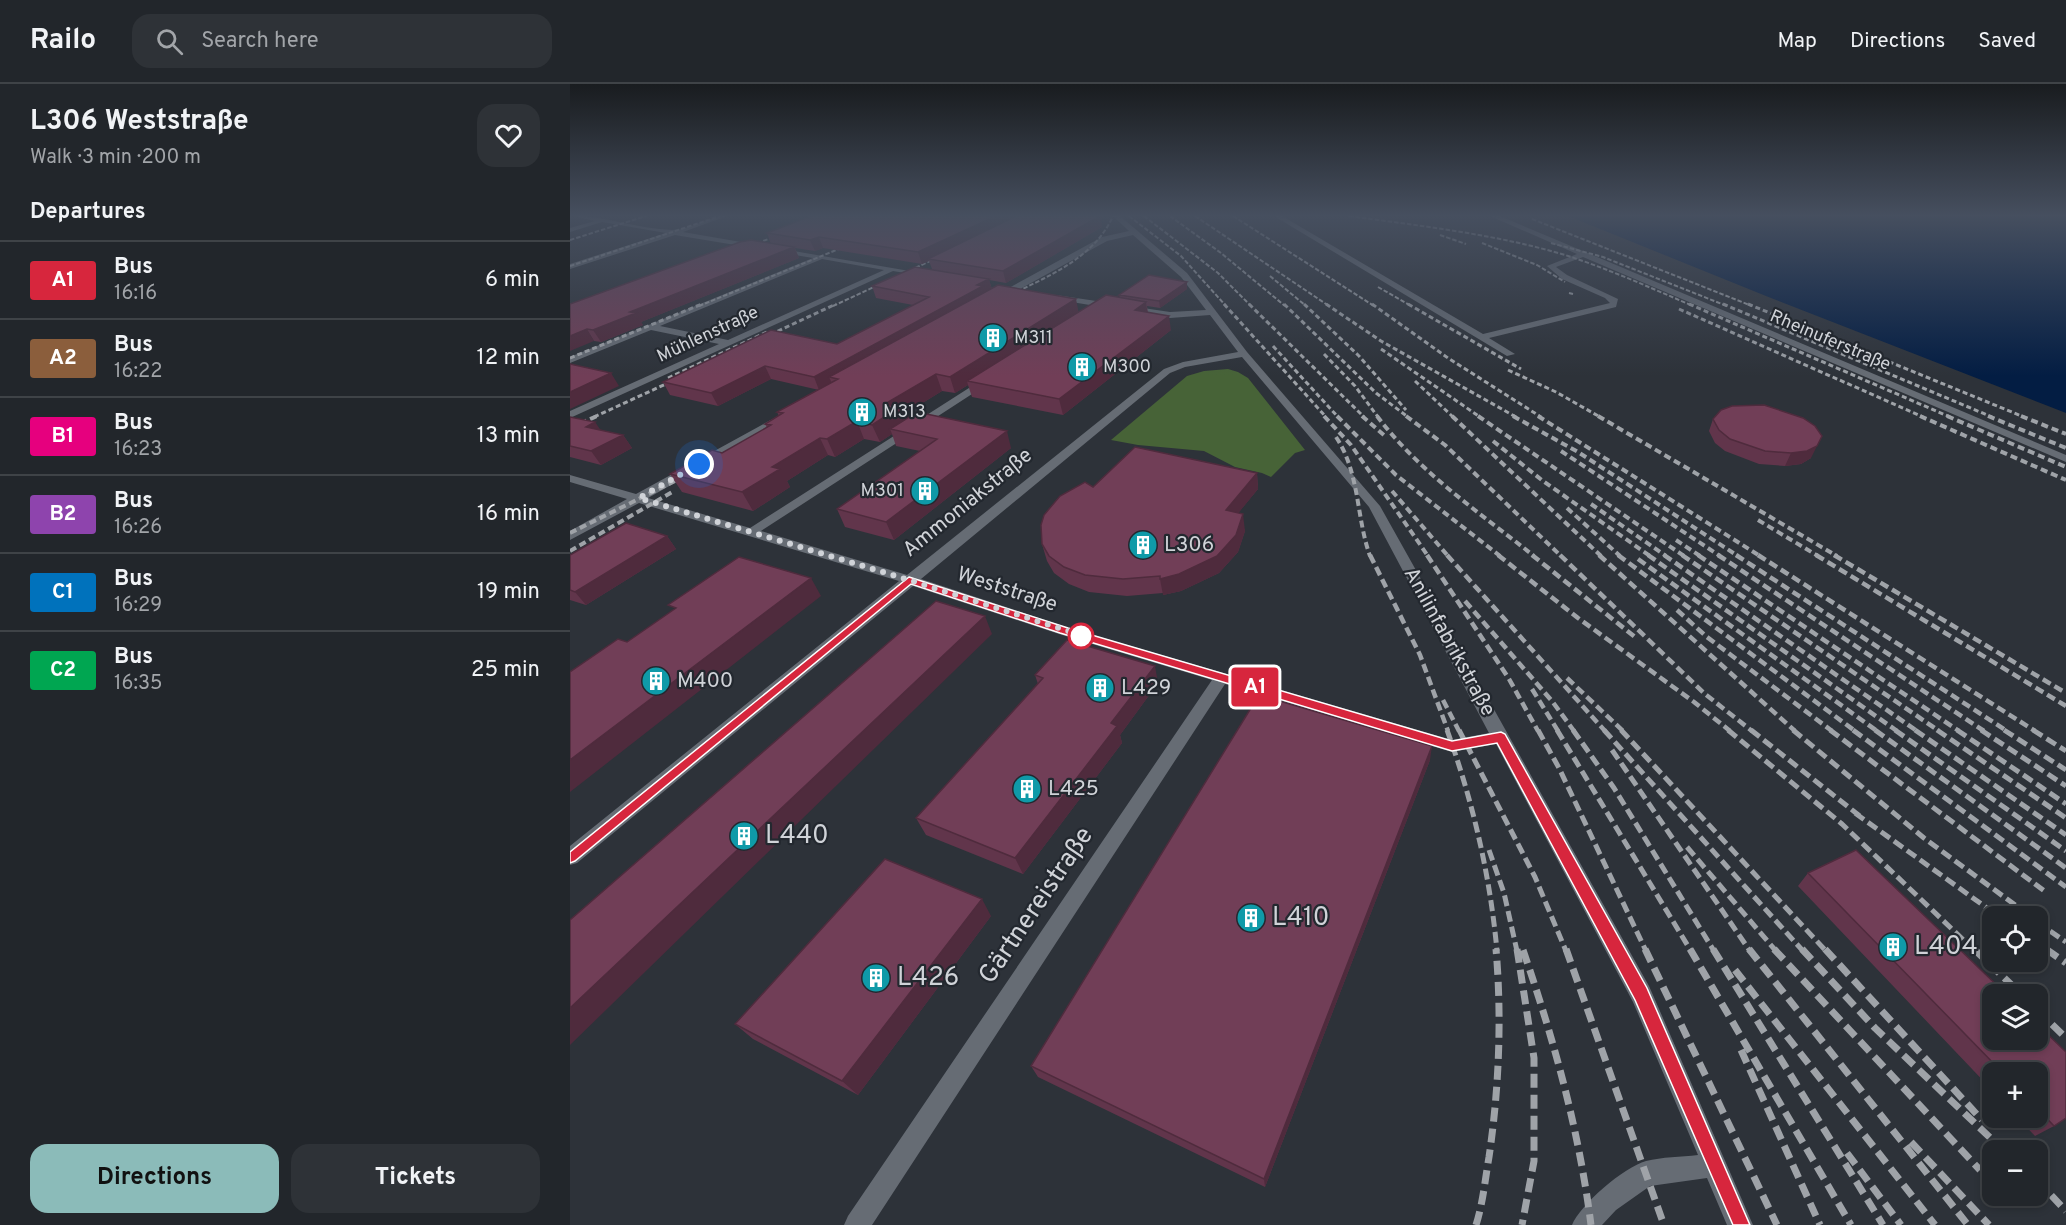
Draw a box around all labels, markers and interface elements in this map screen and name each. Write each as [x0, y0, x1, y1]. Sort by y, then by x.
search box [132, 14, 552, 68]
text: Railo [30, 23, 96, 59]
icon: search [153, 25, 186, 58]
text: Search here [201, 28, 319, 55]
text: Map [1777, 28, 1817, 55]
text: Directions [1850, 28, 1945, 55]
text: Saved [1978, 28, 2036, 55]
text: L306 Weststraße [30, 104, 249, 140]
button: heart [477, 104, 540, 167]
text: Walk · 3 min · 200 m [30, 145, 201, 171]
text: Departures [30, 199, 146, 226]
text: Bus [114, 254, 153, 281]
text: A1 [51, 267, 75, 294]
text: 6 min [485, 267, 540, 294]
text: 16:16 [114, 281, 157, 307]
street label: Mühlenstraße [654, 301, 762, 369]
street label: Rheinuferstraße [1766, 305, 1894, 377]
building icon: M311 [977, 322, 1009, 354]
place label: M311 [1014, 327, 1053, 350]
text: Bus [114, 332, 153, 359]
text: A2 [49, 345, 77, 372]
text: 12 min [477, 345, 540, 372]
building icon: M300 [1066, 351, 1098, 383]
place label: M300 [1103, 356, 1151, 379]
text: 16:22 [114, 359, 162, 385]
building icon: M313 [846, 396, 878, 428]
place label: M313 [883, 401, 926, 424]
text: Bus [114, 410, 153, 437]
text: B1 [52, 423, 74, 450]
text: 13 min [477, 423, 540, 450]
text: 16:23 [114, 437, 162, 463]
street label: Ammoniakstraße [898, 442, 1038, 564]
your location [684, 449, 714, 479]
building icon: M301 [909, 475, 941, 507]
place label: M301 [861, 480, 904, 503]
text: Bus [114, 488, 153, 515]
text: B2 [50, 501, 76, 528]
text: 16 min [477, 501, 540, 528]
text: 16:26 [114, 515, 162, 541]
building icon: L306 [1127, 529, 1159, 561]
place label: L306 [1164, 532, 1214, 559]
street label: Weststraße [953, 561, 1061, 619]
street label: Anilinfabrikstraße [1397, 563, 1501, 721]
text: Bus [114, 566, 153, 593]
text: C1 [52, 579, 74, 606]
text: 19 min [477, 579, 540, 606]
text: 16:29 [114, 593, 162, 619]
unlabelled marker [1068, 623, 1094, 649]
text: Bus [114, 644, 153, 671]
text: C2 [50, 657, 76, 684]
text: 25 min [471, 657, 540, 684]
building icon: M400 [640, 665, 672, 697]
place label: M400 [677, 668, 733, 695]
line badge: A1 [1228, 668, 1282, 706]
text: 16:35 [114, 671, 162, 697]
building icon: L429 [1084, 672, 1116, 704]
text: A1 [1243, 674, 1267, 701]
place label: L429 [1121, 675, 1171, 702]
building icon: L425 [1011, 773, 1043, 805]
place label: L425 [1048, 776, 1099, 803]
building icon: L440 [728, 820, 760, 852]
place label: L440 [765, 820, 829, 853]
street label: Gärtnereistraße [972, 821, 1102, 991]
building icon: L410 [1235, 902, 1267, 934]
place label: L410 [1272, 902, 1329, 935]
map controls [1982, 906, 2048, 1206]
button: locate [1982, 906, 2048, 972]
building icon: L404 [1877, 931, 1909, 963]
place label: L404 [1914, 931, 1978, 964]
building icon: L426 [860, 962, 892, 994]
place label: L426 [897, 962, 959, 995]
button: layers [1982, 984, 2048, 1050]
button: + [1982, 1062, 2048, 1128]
button: − [1982, 1140, 2048, 1206]
button: Directions [30, 1144, 279, 1213]
button: Tickets [291, 1144, 540, 1213]

